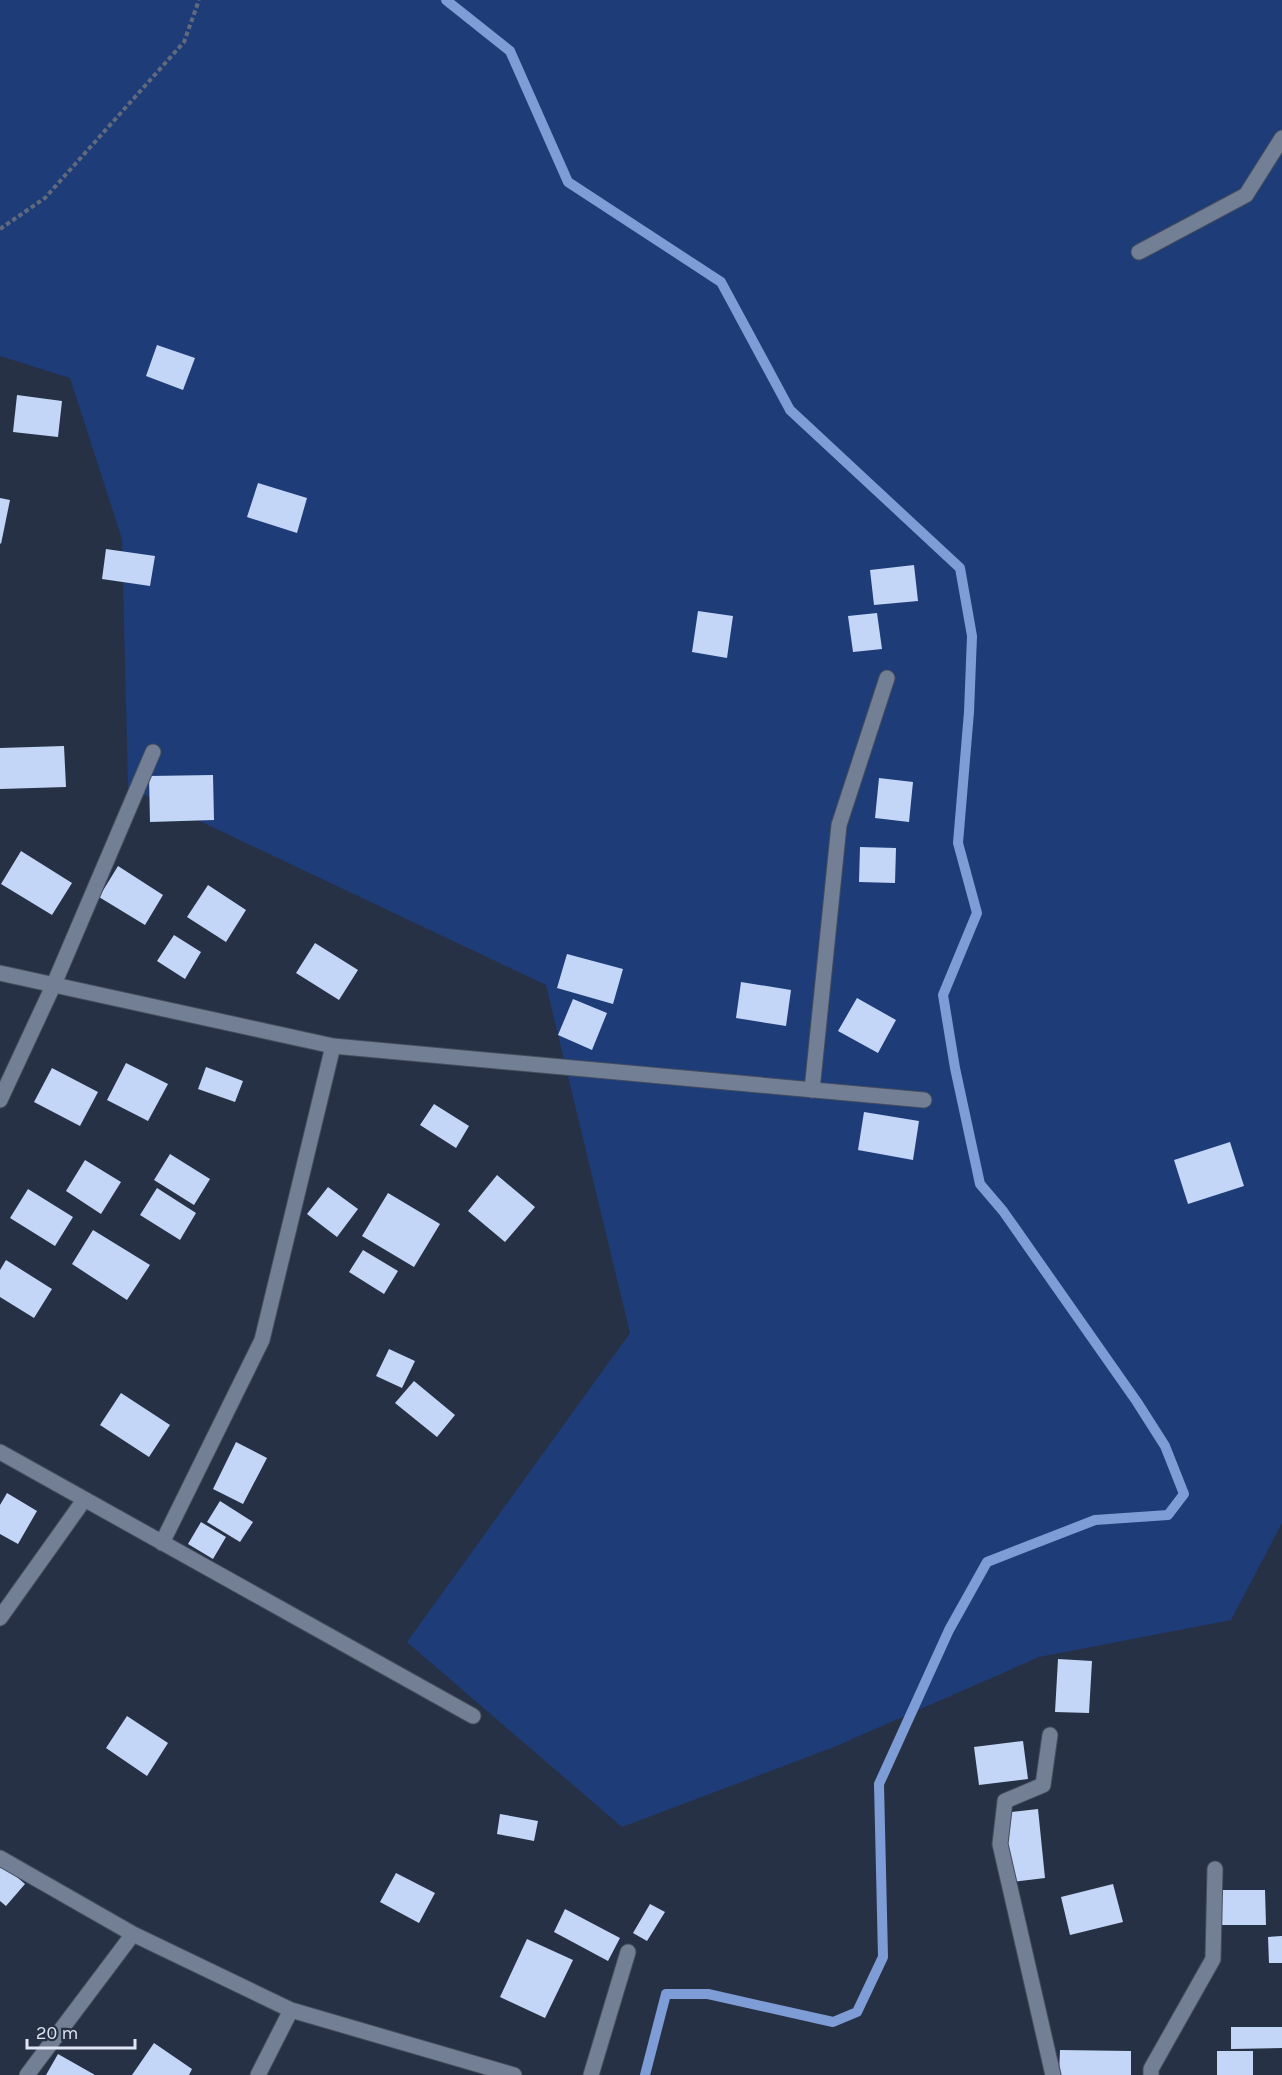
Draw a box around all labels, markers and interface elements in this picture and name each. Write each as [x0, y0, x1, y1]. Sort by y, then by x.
scale bar [27, 2012, 135, 2050]
text: 20 m [36, 2022, 78, 2044]

